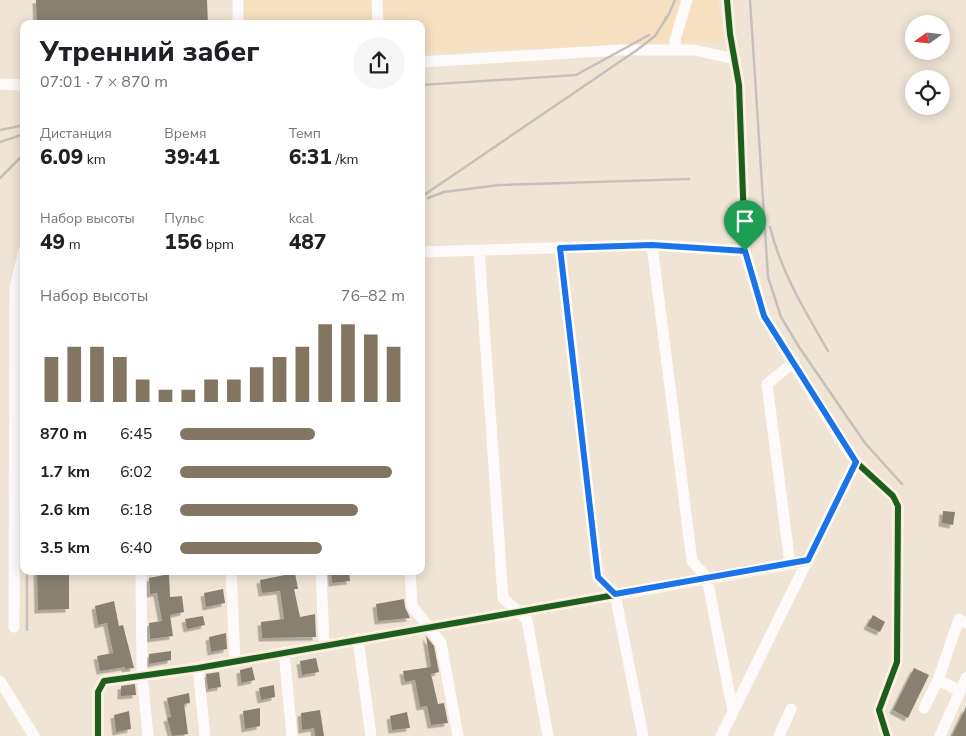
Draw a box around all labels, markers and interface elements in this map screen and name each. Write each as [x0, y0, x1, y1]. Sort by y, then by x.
north arrow [905, 15, 950, 60]
map controls [905, 15, 950, 115]
text: Утренний забег [40, 33, 259, 71]
button: share [353, 37, 405, 89]
button: locate [905, 70, 950, 115]
text: 07:01 · 7 × 870 m [40, 71, 168, 93]
text: Дистанция [40, 124, 112, 143]
text: Время [164, 124, 206, 143]
text: Темп [289, 124, 321, 143]
text: 6.09 [40, 143, 83, 171]
text: 39:41 [164, 143, 220, 171]
text: 6:31 [289, 143, 332, 171]
text: km [83, 150, 106, 169]
text: /km [332, 150, 358, 169]
pin [724, 200, 766, 251]
icon: arrive [731, 207, 759, 235]
text: Набор высоты [40, 209, 135, 228]
text: Пульс [164, 209, 204, 228]
text: kcal [289, 209, 313, 228]
text: 49 [40, 228, 65, 256]
text: 156 [164, 228, 202, 256]
text: 487 [289, 228, 326, 256]
text: m [65, 235, 81, 254]
text: bpm [202, 235, 234, 254]
text: Набор высоты [40, 285, 148, 307]
text: 76–82 m [341, 285, 405, 307]
text: 870 m [40, 423, 87, 445]
text: 6:45 [120, 423, 152, 445]
text: 1.7 km [40, 461, 90, 483]
text: 6:02 [120, 461, 152, 483]
text: 2.6 km [40, 499, 90, 521]
text: 6:18 [120, 499, 152, 521]
text: 3.5 km [40, 537, 90, 559]
text: 6:40 [120, 537, 152, 559]

